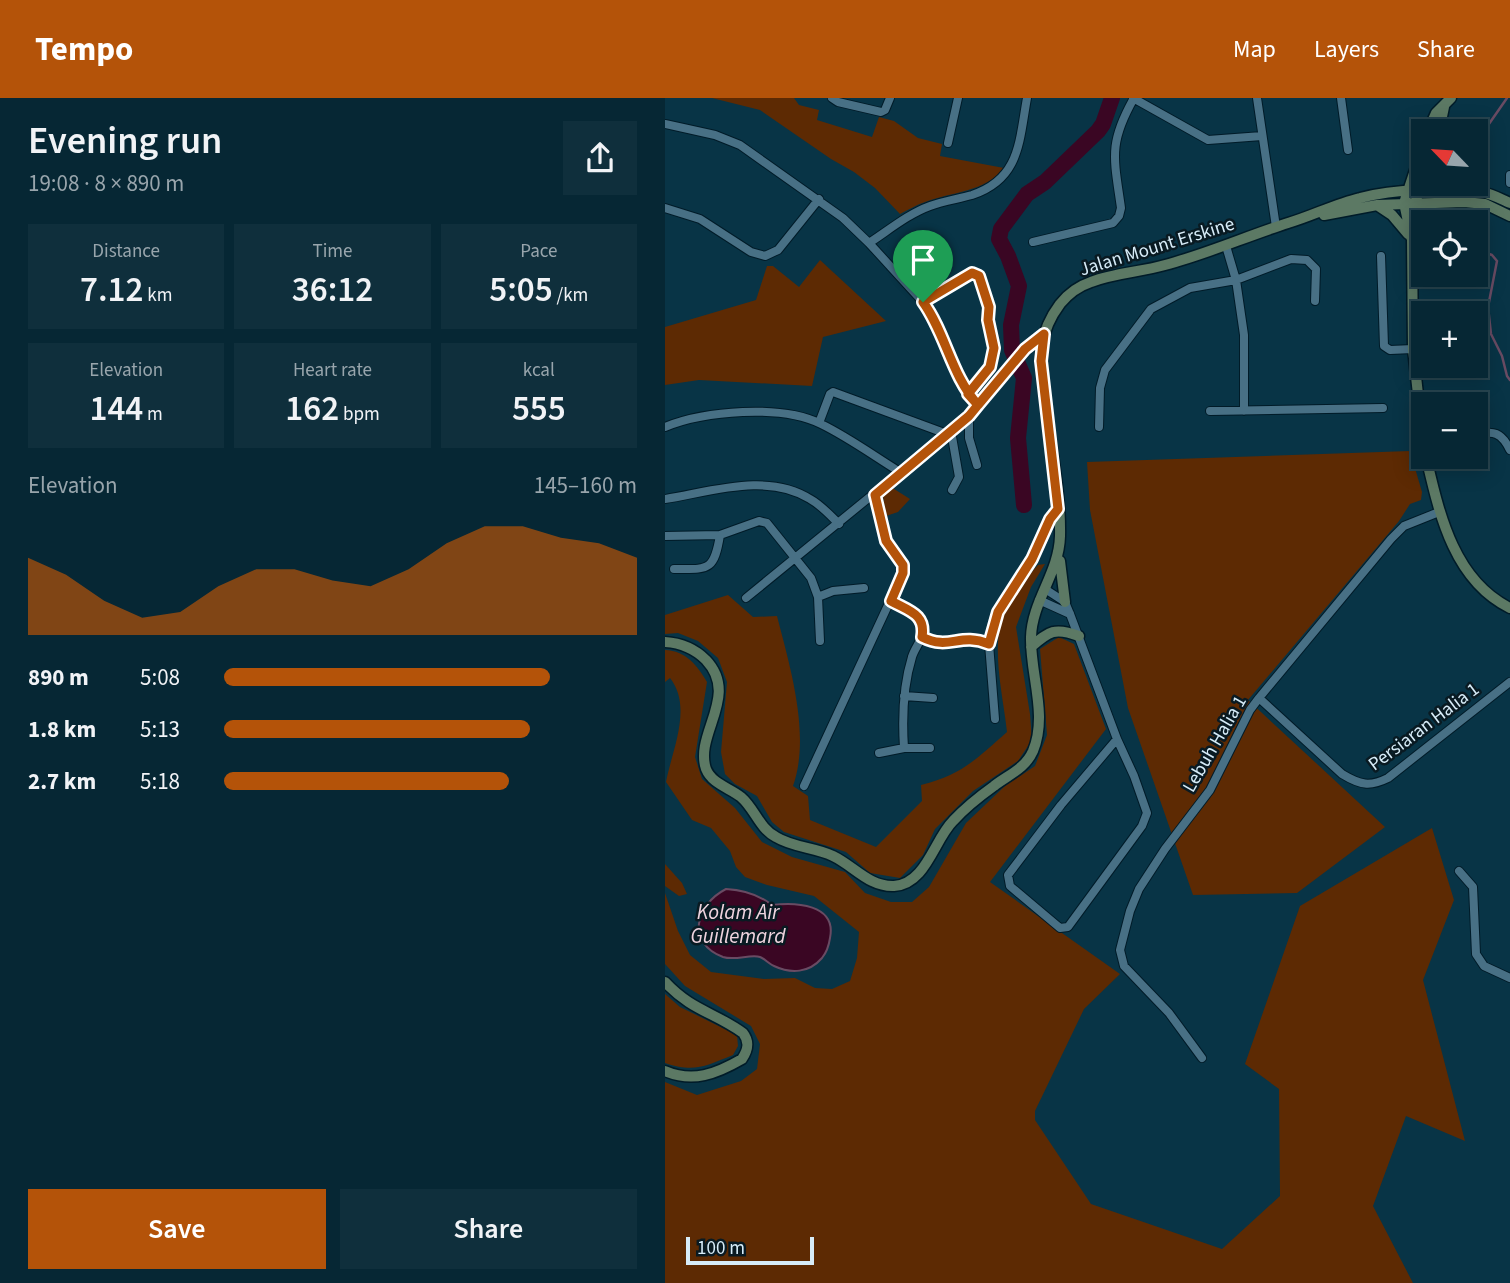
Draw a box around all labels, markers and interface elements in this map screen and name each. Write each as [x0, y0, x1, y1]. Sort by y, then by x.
text: Tempo [35, 26, 133, 73]
text: Map [1233, 32, 1276, 67]
text: Layers [1314, 32, 1379, 67]
text: Share [1417, 32, 1475, 67]
text: Evening run [28, 114, 222, 168]
north arrow [1411, 119, 1487, 196]
map controls [1411, 119, 1488, 469]
button: share [563, 121, 637, 195]
text: 19:08 · 8 × 890 m [28, 167, 184, 200]
button: locate [1411, 210, 1488, 287]
street label: Jalan Mount Erskine [1076, 211, 1238, 283]
pin [893, 230, 953, 302]
text: Distance [92, 238, 160, 265]
text: Time [312, 238, 353, 265]
text: Pace [520, 238, 557, 265]
icon: arrive [904, 241, 942, 279]
text: 7.12 [80, 265, 143, 315]
text: 36:12 [292, 265, 373, 315]
text: 5:05 [489, 265, 553, 315]
text: km [143, 282, 172, 309]
text: /km [553, 282, 588, 309]
button: + [1411, 301, 1488, 378]
text: Elevation [89, 357, 163, 384]
text: Heart rate [293, 357, 372, 384]
text: kcal [523, 357, 555, 384]
text: 144 [89, 384, 143, 434]
text: 162 [285, 384, 339, 434]
text: 555 [512, 384, 566, 434]
button: − [1411, 392, 1488, 469]
text: m [143, 401, 163, 428]
text: bpm [339, 401, 380, 428]
text: Elevation [28, 469, 118, 502]
text: 145–160 m [534, 469, 637, 502]
text: 890 m [28, 661, 89, 694]
text: 5:08 [140, 661, 180, 694]
street label: Persiaran Halia 1 [1363, 676, 1485, 778]
street label: Lebuh Halia 1 [1176, 691, 1254, 797]
text: 1.8 km [28, 713, 96, 746]
text: 5:13 [140, 713, 180, 746]
text: 2.7 km [28, 765, 96, 798]
text: 5:18 [140, 765, 180, 798]
water label: Kolam Air Guillemard [690, 897, 786, 951]
button: Save [28, 1189, 326, 1269]
button: Share [340, 1189, 637, 1269]
scale bar [686, 1234, 814, 1266]
text: 100 m [697, 1235, 745, 1262]

